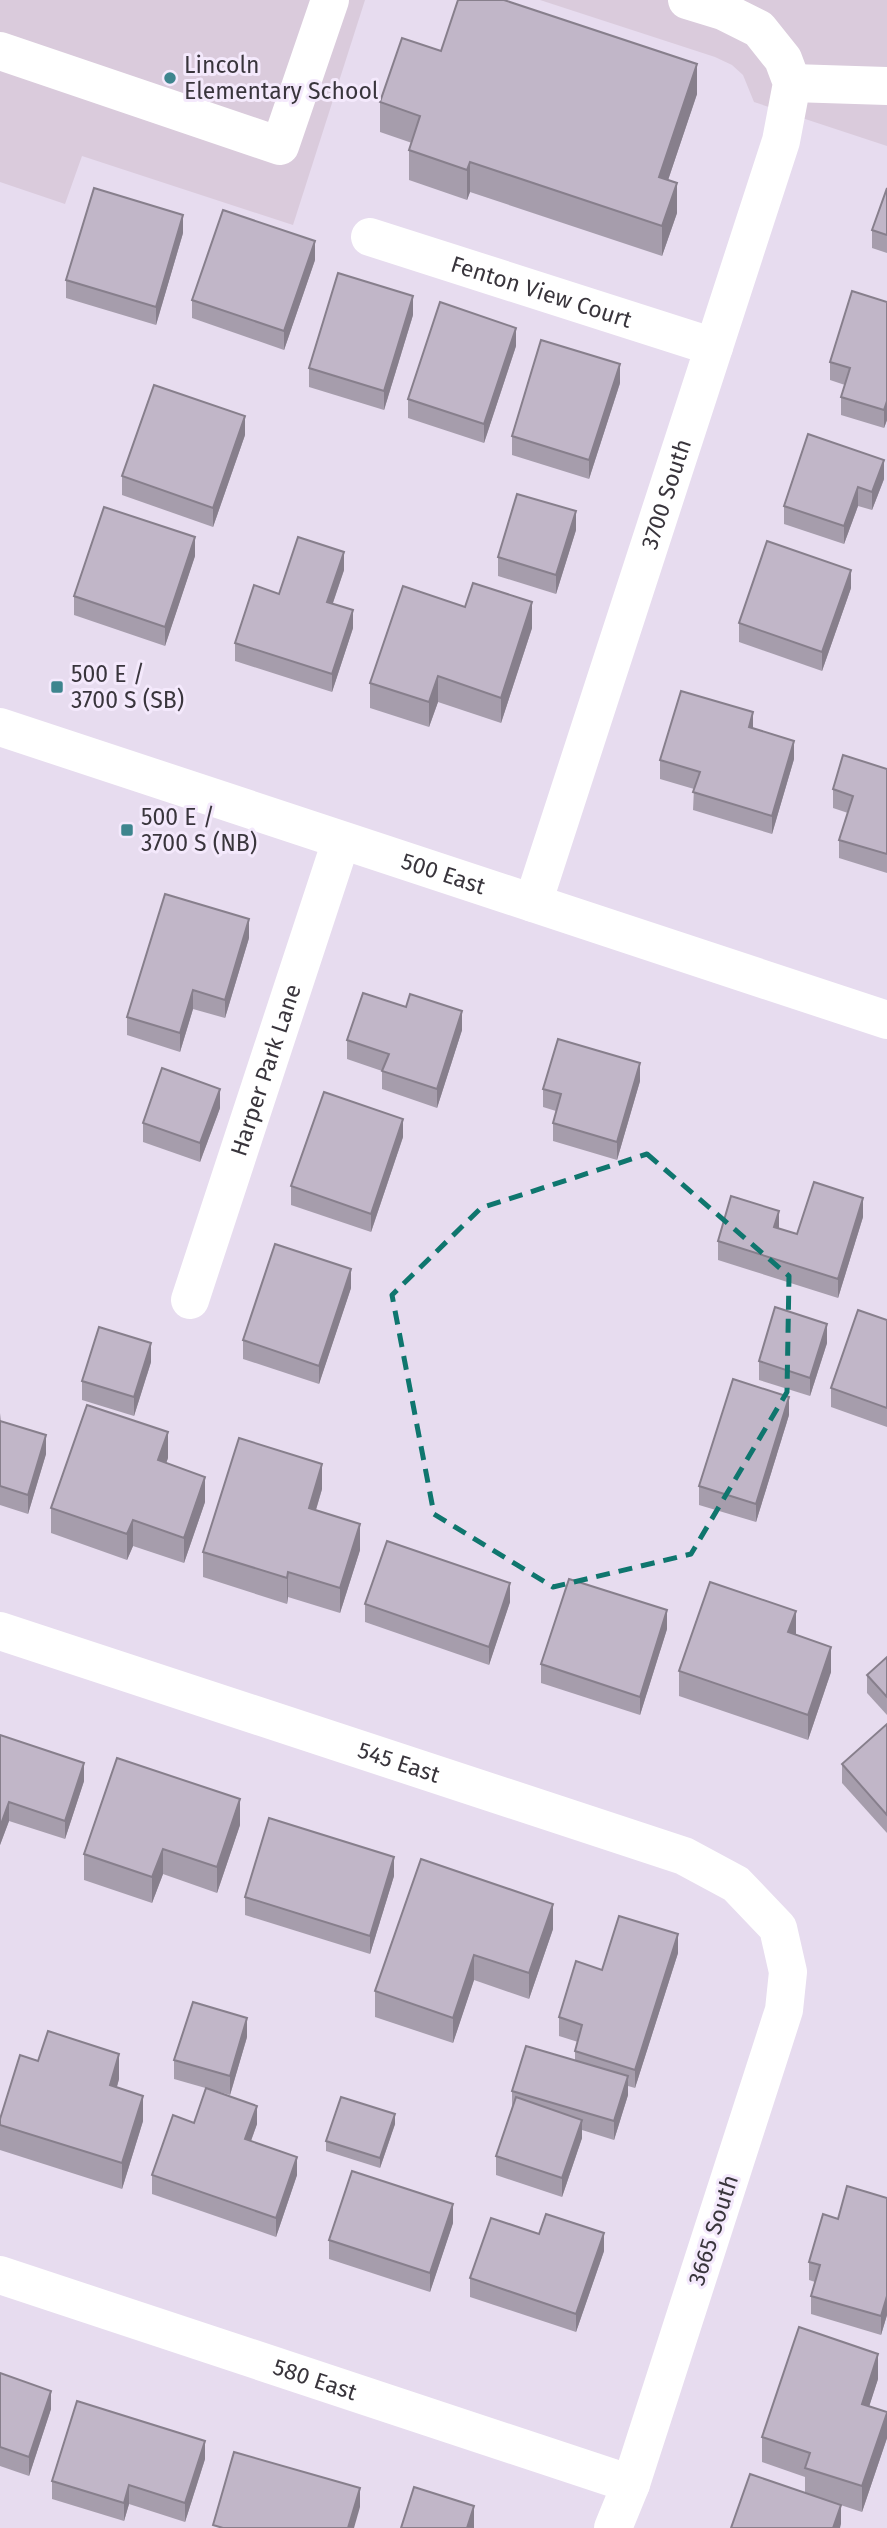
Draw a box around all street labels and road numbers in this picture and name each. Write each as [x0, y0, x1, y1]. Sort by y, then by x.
street label: Fenton View Court [447, 250, 636, 334]
street label: 3700 South [635, 435, 697, 553]
street label: 500 East [398, 847, 490, 901]
street label: Harper Park Lane [224, 981, 307, 1160]
street label: 545 East [354, 1736, 444, 1789]
street label: 3665 South [682, 2171, 744, 2289]
street label: 580 East [270, 2352, 361, 2407]

